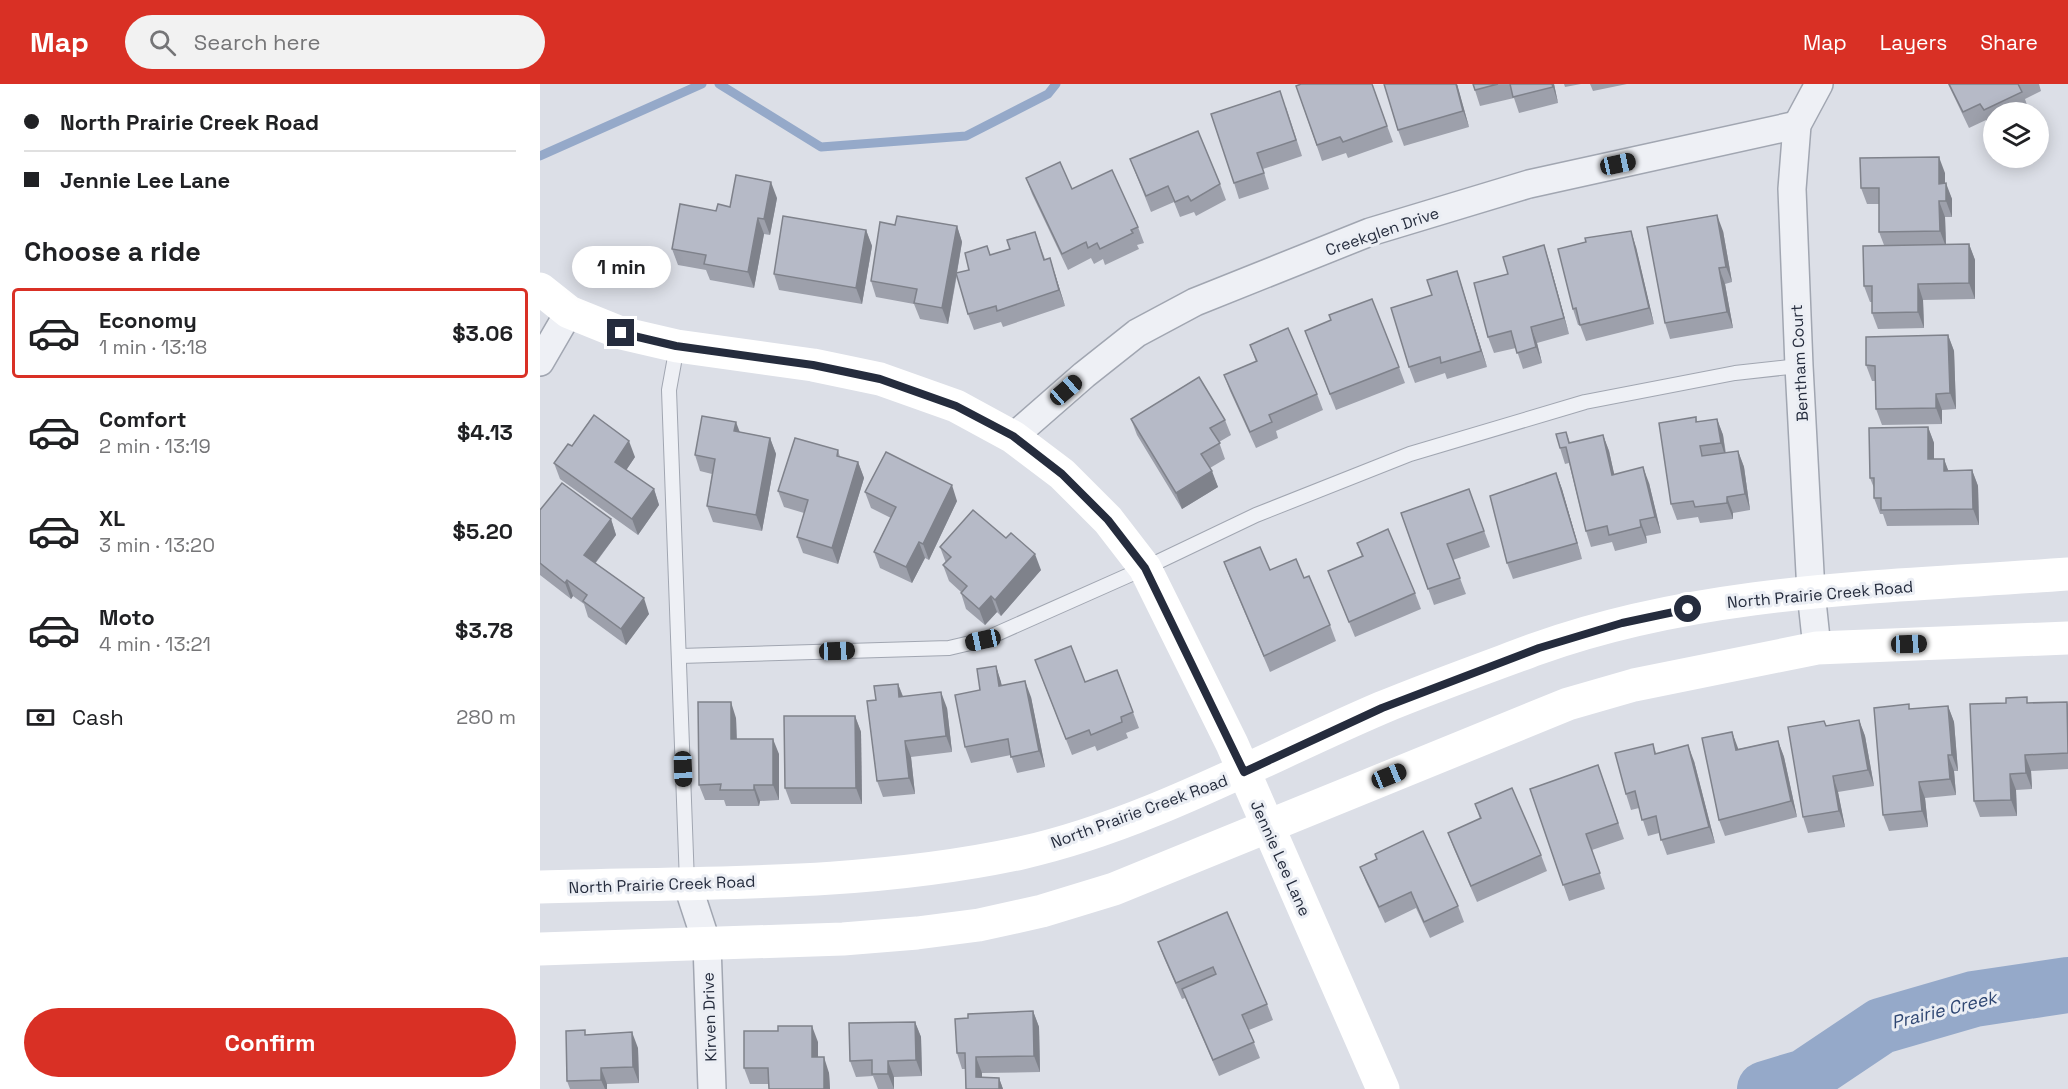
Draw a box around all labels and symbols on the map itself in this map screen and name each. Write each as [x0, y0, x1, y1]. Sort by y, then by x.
car [1599, 151, 1637, 177]
street label: Creekglen Drive [1322, 202, 1442, 261]
callout: 1 min [572, 246, 670, 288]
street label: Bentham Court [1786, 304, 1813, 422]
route end [607, 319, 634, 346]
car [1047, 371, 1085, 409]
street label: North Prairie Creek Road [1726, 576, 1914, 613]
route start [1674, 595, 1701, 622]
car [964, 627, 1002, 653]
car [1891, 634, 1927, 654]
car [819, 641, 855, 661]
car [673, 751, 693, 787]
car [1369, 761, 1409, 791]
street label: North Prairie Creek Road [1048, 770, 1231, 853]
street label: Jennie Lee Lane [1246, 797, 1315, 919]
street label: North Prairie Creek Road [568, 871, 756, 898]
street label: Kirven Drive [697, 972, 722, 1062]
water label: Prairie Creek [1889, 985, 2001, 1034]

